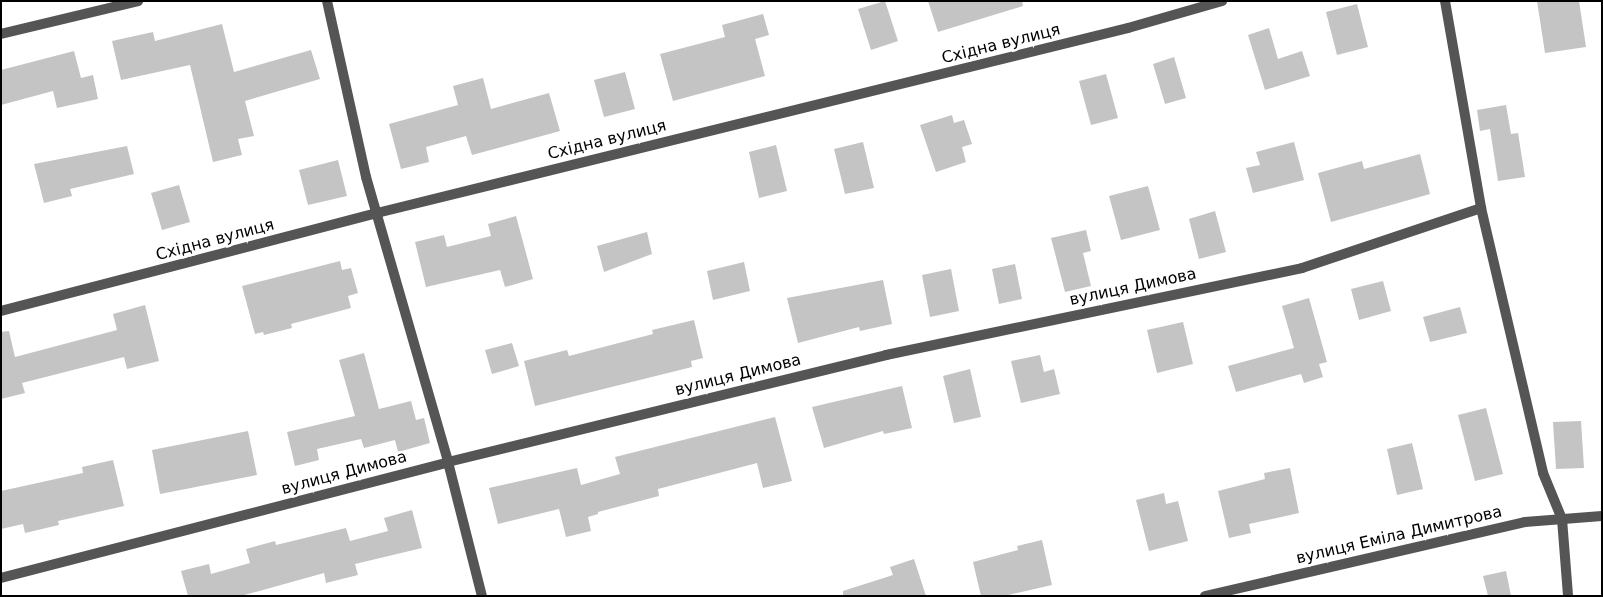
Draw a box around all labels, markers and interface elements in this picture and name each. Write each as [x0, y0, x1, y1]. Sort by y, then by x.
street label: Східна вулиця [940, 20, 1062, 68]
street label: Східна вулиця [546, 116, 668, 164]
street label: Східна вулиця [154, 215, 276, 265]
street label: вулиця Димова [1068, 264, 1198, 310]
street label: вулиця Димова [673, 350, 803, 400]
street label: вулиця Димова [279, 447, 409, 499]
street label: вулиця Еміла Димитрова [1294, 502, 1504, 568]

